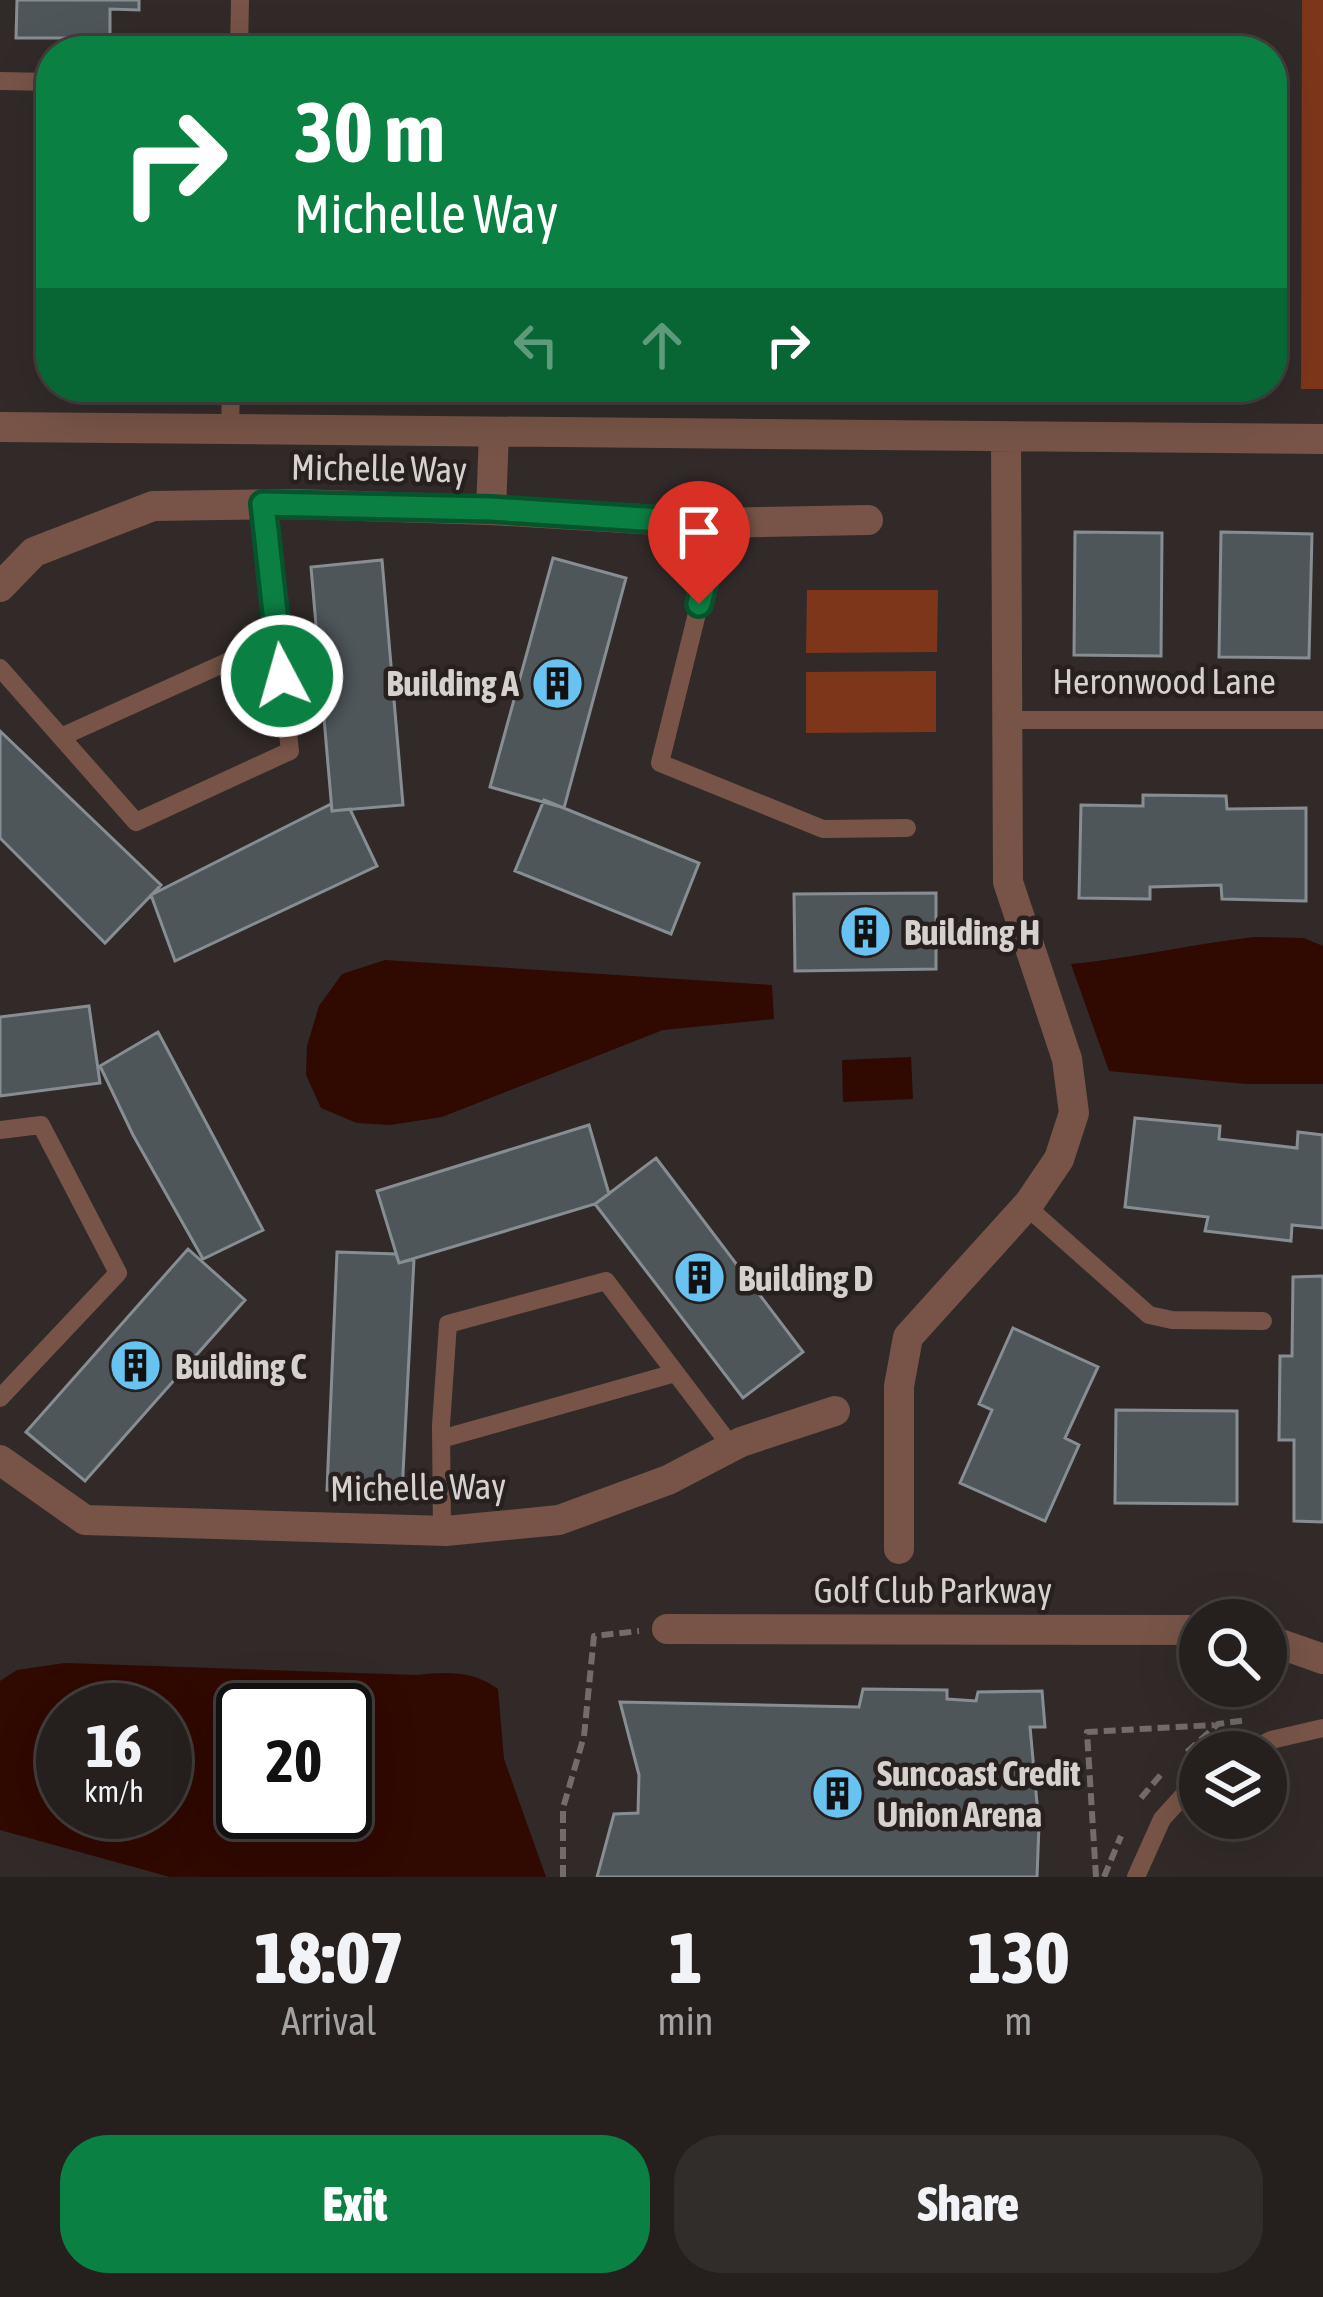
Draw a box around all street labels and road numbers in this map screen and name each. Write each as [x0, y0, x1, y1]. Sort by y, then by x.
street label: Michelle Way [291, 445, 467, 491]
street label: Heronwood Lane [1052, 660, 1276, 702]
street label: Michelle Way [330, 1464, 506, 1510]
street label: Golf Club Parkway [814, 1569, 1052, 1611]

